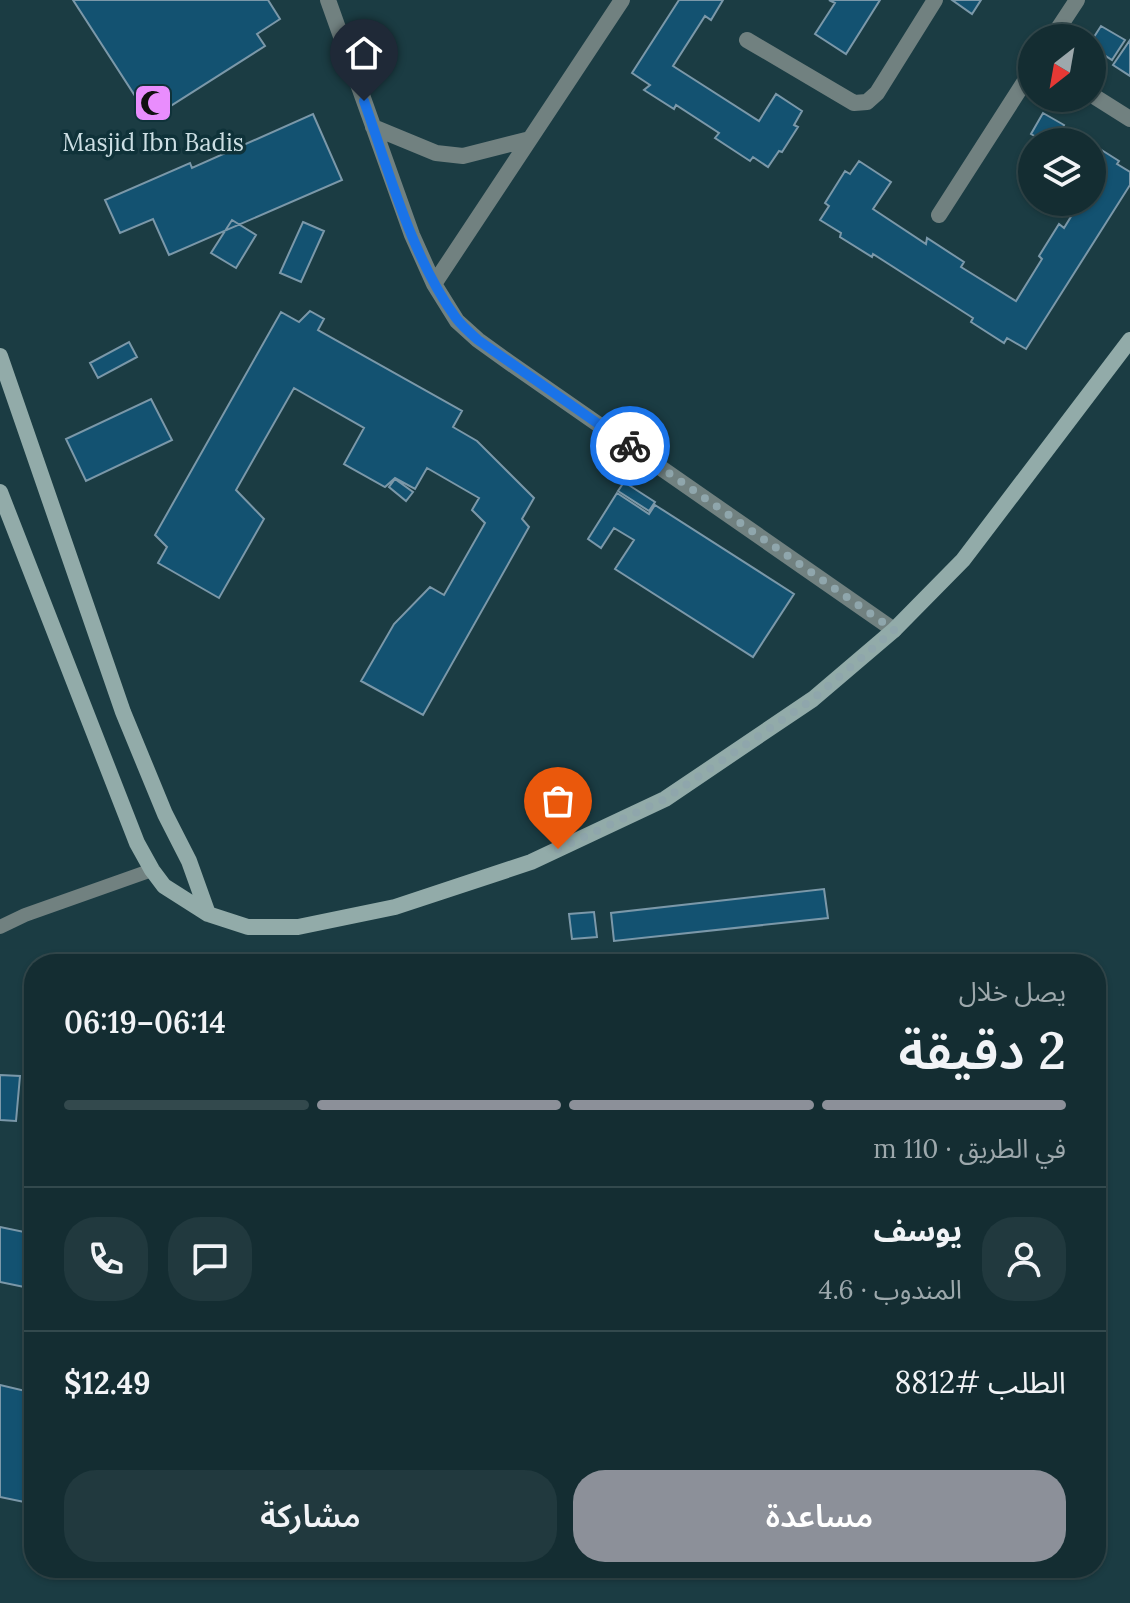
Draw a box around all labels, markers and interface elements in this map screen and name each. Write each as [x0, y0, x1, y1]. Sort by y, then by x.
pin [330, 19, 398, 101]
north arrow [1018, 24, 1106, 112]
map controls [1018, 24, 1106, 216]
icon: home [342, 31, 386, 75]
mosque icon: Masjid Ibn Badis [132, 82, 174, 124]
place label: Masjid Ibn Badis [62, 127, 244, 158]
button: layers [1018, 128, 1106, 216]
courier [590, 406, 670, 486]
icon: bike [608, 424, 652, 468]
pin [524, 767, 592, 849]
icon: bag [536, 779, 580, 823]
text: يصل خلال [959, 975, 1066, 1008]
text: 06:14–06:19 [64, 1003, 226, 1041]
text: 2 دقيقة [898, 1017, 1066, 1083]
text: في الطريق · 110 m [873, 1132, 1066, 1165]
text: يوسف [874, 1211, 962, 1249]
button: phone [64, 1217, 148, 1301]
button: chat [168, 1217, 252, 1301]
button: person [982, 1217, 1066, 1301]
text: المندوب · 4.6 [818, 1273, 962, 1306]
text: الطلب #8812 [894, 1363, 1066, 1401]
text: $12.49 [64, 1364, 151, 1402]
button: مشاركة [64, 1470, 557, 1562]
button: مساعدة [573, 1470, 1066, 1562]

